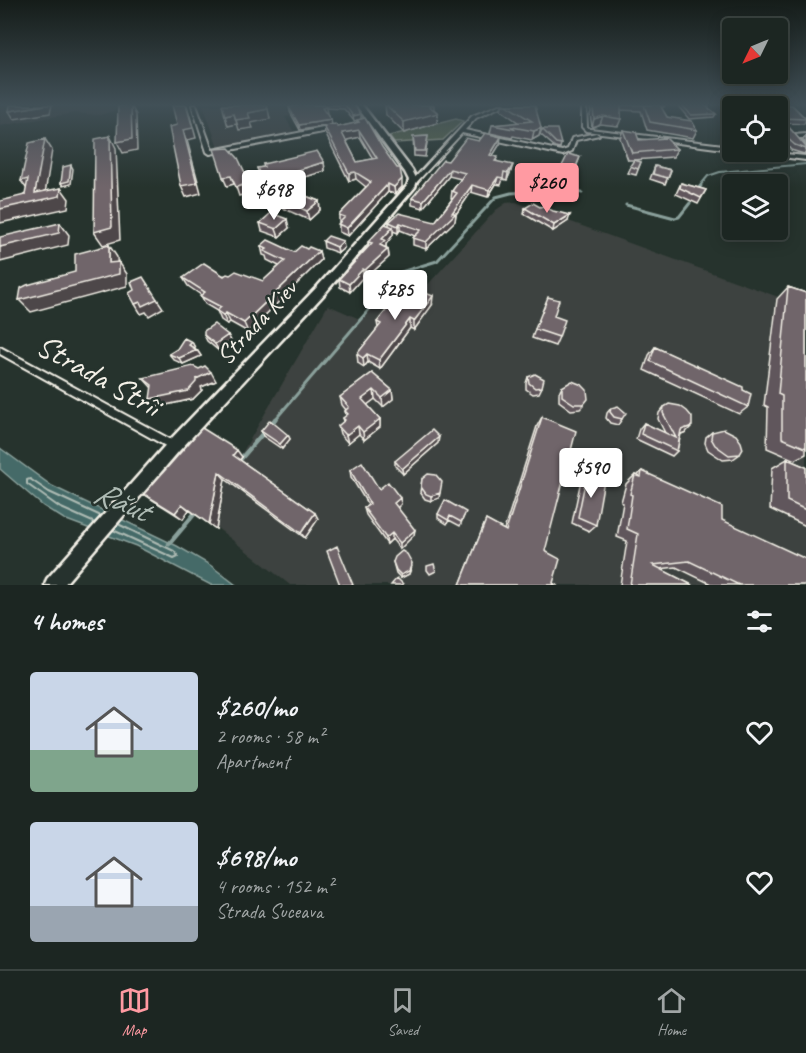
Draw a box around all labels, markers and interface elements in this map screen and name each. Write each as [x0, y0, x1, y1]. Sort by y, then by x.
north arrow [722, 18, 788, 84]
map controls [722, 18, 788, 240]
button: locate [722, 96, 788, 162]
pin: $260 [511, 163, 583, 214]
pin: $698 [238, 170, 310, 221]
text: $260 [529, 170, 565, 195]
button: layers [722, 174, 788, 240]
text: $698 [256, 177, 292, 202]
pin: $285 [359, 270, 431, 321]
street label: Strada Kiev [209, 271, 306, 372]
text: $285 [377, 277, 413, 302]
street label: Strada Strîi [29, 325, 172, 428]
pin: $590 [555, 448, 627, 499]
text: $590 [573, 455, 609, 480]
water label: Răut [88, 471, 161, 533]
text: 4 homes [30, 605, 103, 638]
icon: filters [743, 605, 776, 638]
text: $260/mo [216, 691, 297, 724]
icon: home [78, 696, 150, 768]
icon: heart [743, 716, 776, 749]
text: 2 rooms · 58 m² [216, 724, 324, 749]
text: Apartment [216, 749, 289, 774]
text: $698/mo [216, 841, 296, 874]
icon: home [78, 846, 150, 918]
icon: heart [743, 866, 776, 899]
text: 4 rooms · 152 m² [216, 874, 333, 899]
text: Strada Suceava [216, 899, 323, 924]
tab: Map [118, 984, 151, 1040]
tab: Saved [386, 984, 419, 1040]
tab: Home [655, 984, 688, 1040]

